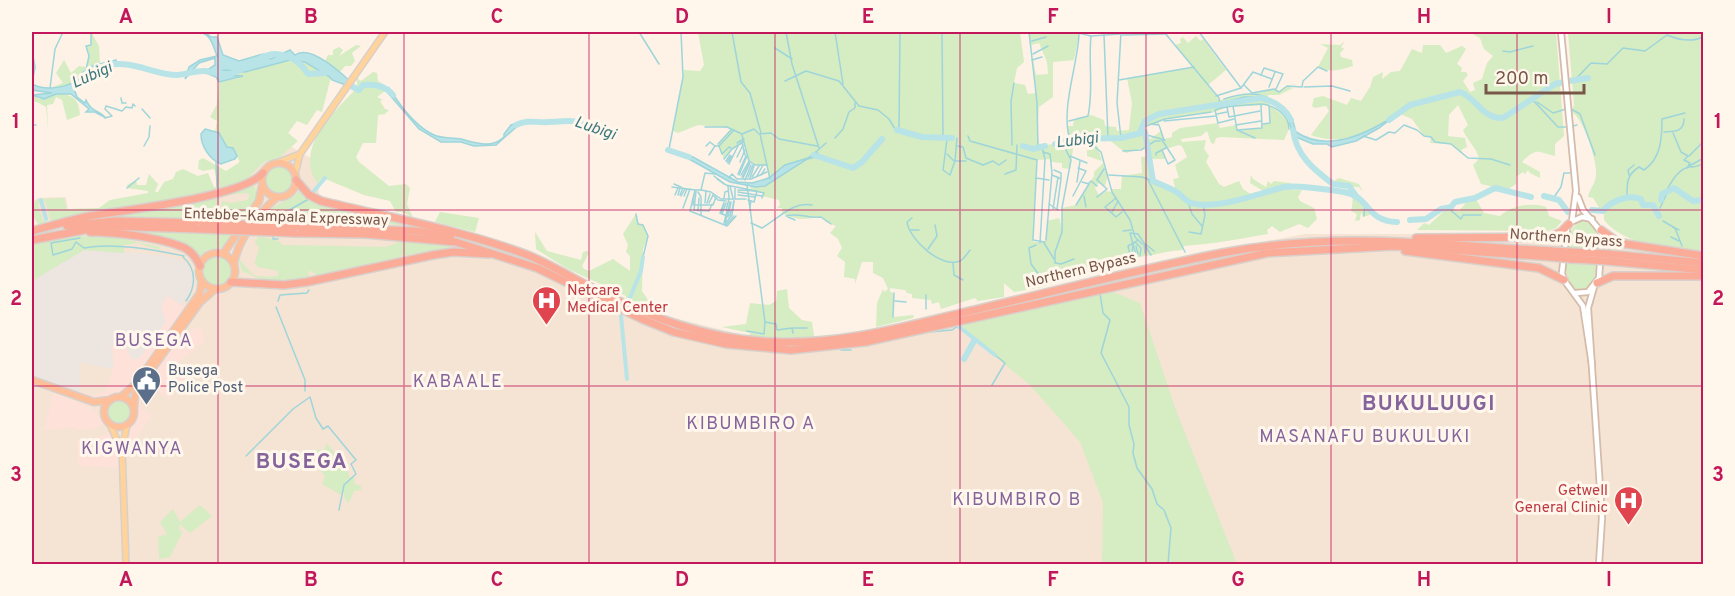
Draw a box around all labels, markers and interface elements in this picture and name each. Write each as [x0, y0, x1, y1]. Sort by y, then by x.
text: A [119, 5, 133, 31]
text: B [304, 5, 318, 31]
text: C [491, 5, 503, 31]
text: D [675, 5, 689, 31]
text: E [862, 5, 874, 31]
text: F [1047, 5, 1059, 31]
text: G [1231, 5, 1245, 31]
text: H [1417, 5, 1431, 31]
text: I [1606, 5, 1612, 31]
scale bar [1486, 57, 1584, 95]
water label: Lubigi [69, 58, 116, 94]
text: 200 m [1495, 68, 1548, 91]
text: 1 [12, 110, 20, 136]
text: 1 [1714, 110, 1722, 136]
water label: Lubigi [572, 113, 619, 146]
water label: Lubigi [1055, 128, 1100, 154]
street label: Entebbe–Kampala Expressway [183, 205, 389, 231]
street label: Northern Bypass [1509, 226, 1623, 252]
street label: Northern Bypass [1024, 249, 1138, 293]
place label: Netcare Medical Center [567, 282, 668, 318]
hospital icon: Netcare Medical Center [530, 284, 562, 326]
text: 2 [10, 287, 22, 313]
text: 2 [1712, 287, 1724, 313]
district label: BUSEGA [115, 330, 193, 353]
place label: Busega Police Post [168, 362, 243, 398]
public building icon: Busega Police Post [131, 364, 163, 406]
district label: KABAALE [413, 371, 503, 394]
district label: BUKULUUGI [1362, 391, 1496, 418]
district label: KIBUMBIRO A [686, 413, 816, 436]
district label: MASANAFU BUKULUKI [1259, 426, 1471, 449]
district label: KIGWANYA [81, 438, 183, 461]
district label: BUSEGA [256, 449, 348, 476]
text: 3 [10, 463, 22, 489]
text: 3 [1712, 463, 1724, 489]
place label: Getwell General Clinic [1514, 482, 1608, 518]
hospital icon: Getwell General Clinic [1613, 484, 1645, 526]
district label: KIBUMBIRO B [952, 489, 1082, 512]
text: A [119, 568, 133, 594]
text: B [304, 568, 318, 594]
text: C [491, 568, 503, 594]
text: D [675, 568, 689, 594]
text: E [862, 568, 874, 594]
text: F [1047, 568, 1059, 594]
text: G [1231, 568, 1245, 594]
text: H [1417, 568, 1431, 594]
text: I [1606, 568, 1612, 594]

